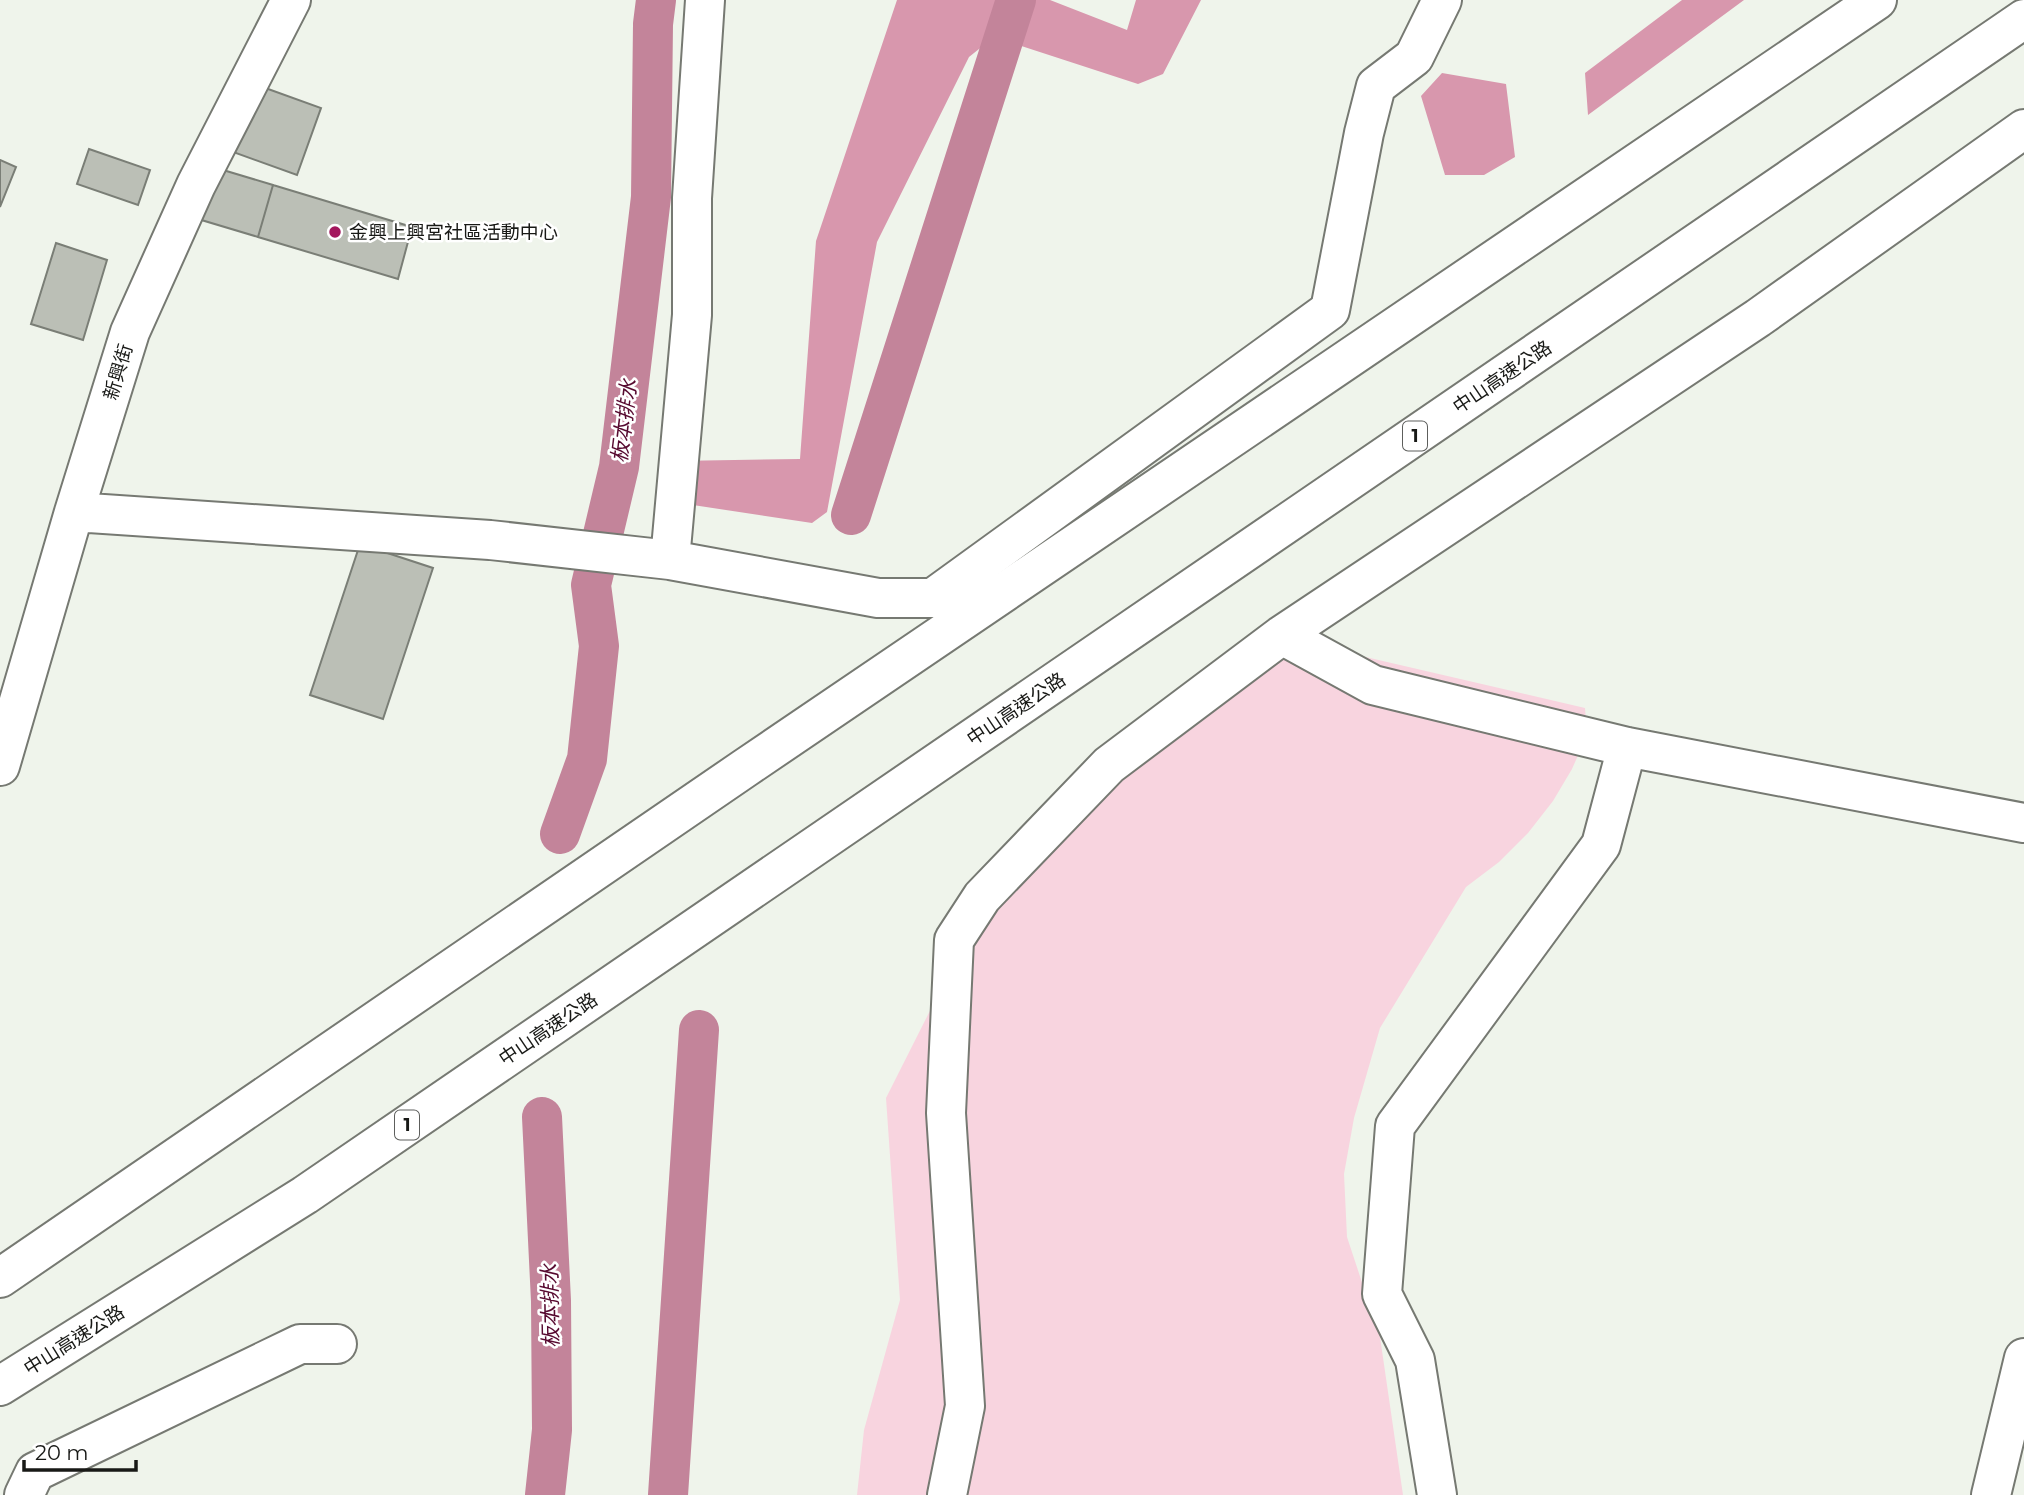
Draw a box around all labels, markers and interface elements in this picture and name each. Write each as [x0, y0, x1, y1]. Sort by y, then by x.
place label: 金興上興宮社區活動中心 [349, 221, 558, 244]
marker: 金興上興宮社區活動中心 [327, 224, 343, 240]
street label: 中山高速公路 [1448, 336, 1556, 418]
street label: 新興街 [99, 341, 137, 403]
water label: 板本排水 [606, 377, 642, 464]
road number: 1 [1403, 422, 1427, 450]
street label: 中山高速公路 [962, 668, 1070, 750]
street label: 中山高速公路 [494, 988, 602, 1070]
road number: 1 [395, 1110, 419, 1140]
water label: 板本排水 [537, 1263, 563, 1348]
street label: 中山高速公路 [20, 1300, 128, 1380]
scale bar [24, 1428, 136, 1472]
text: 20 m [35, 1440, 89, 1465]

